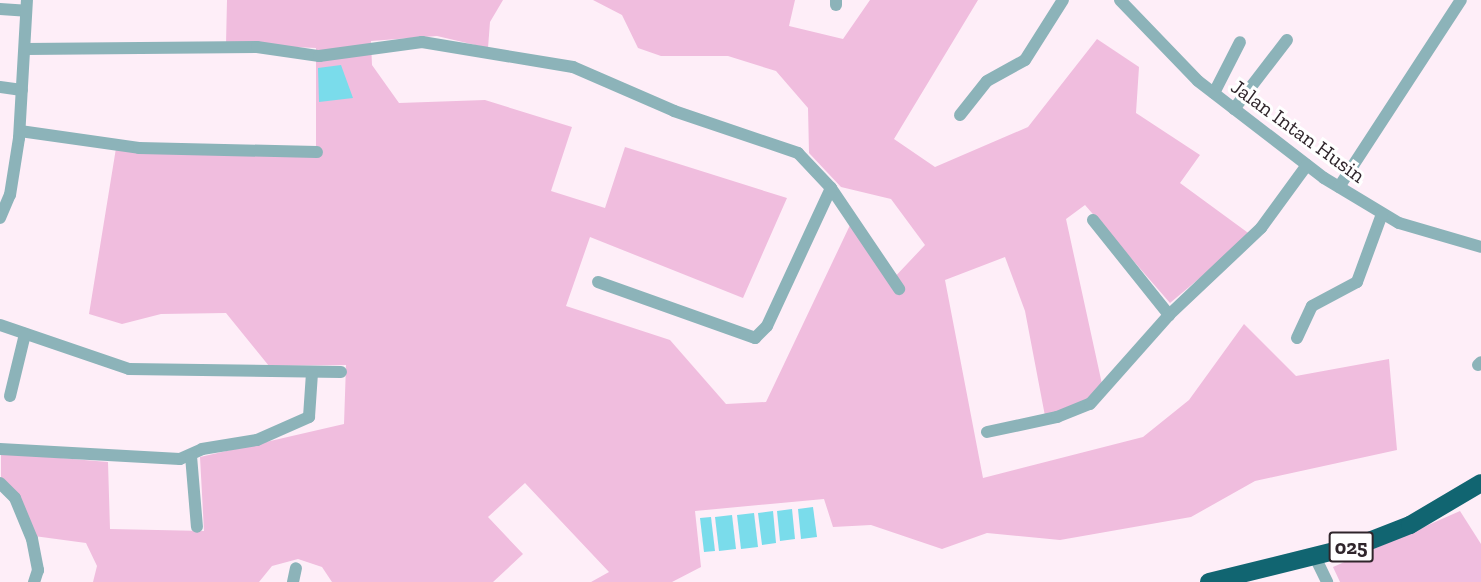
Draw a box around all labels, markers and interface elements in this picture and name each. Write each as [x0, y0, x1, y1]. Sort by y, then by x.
street label: Jalan Intan Husin [1226, 74, 1370, 188]
road number: 025 [1328, 530, 1374, 564]

